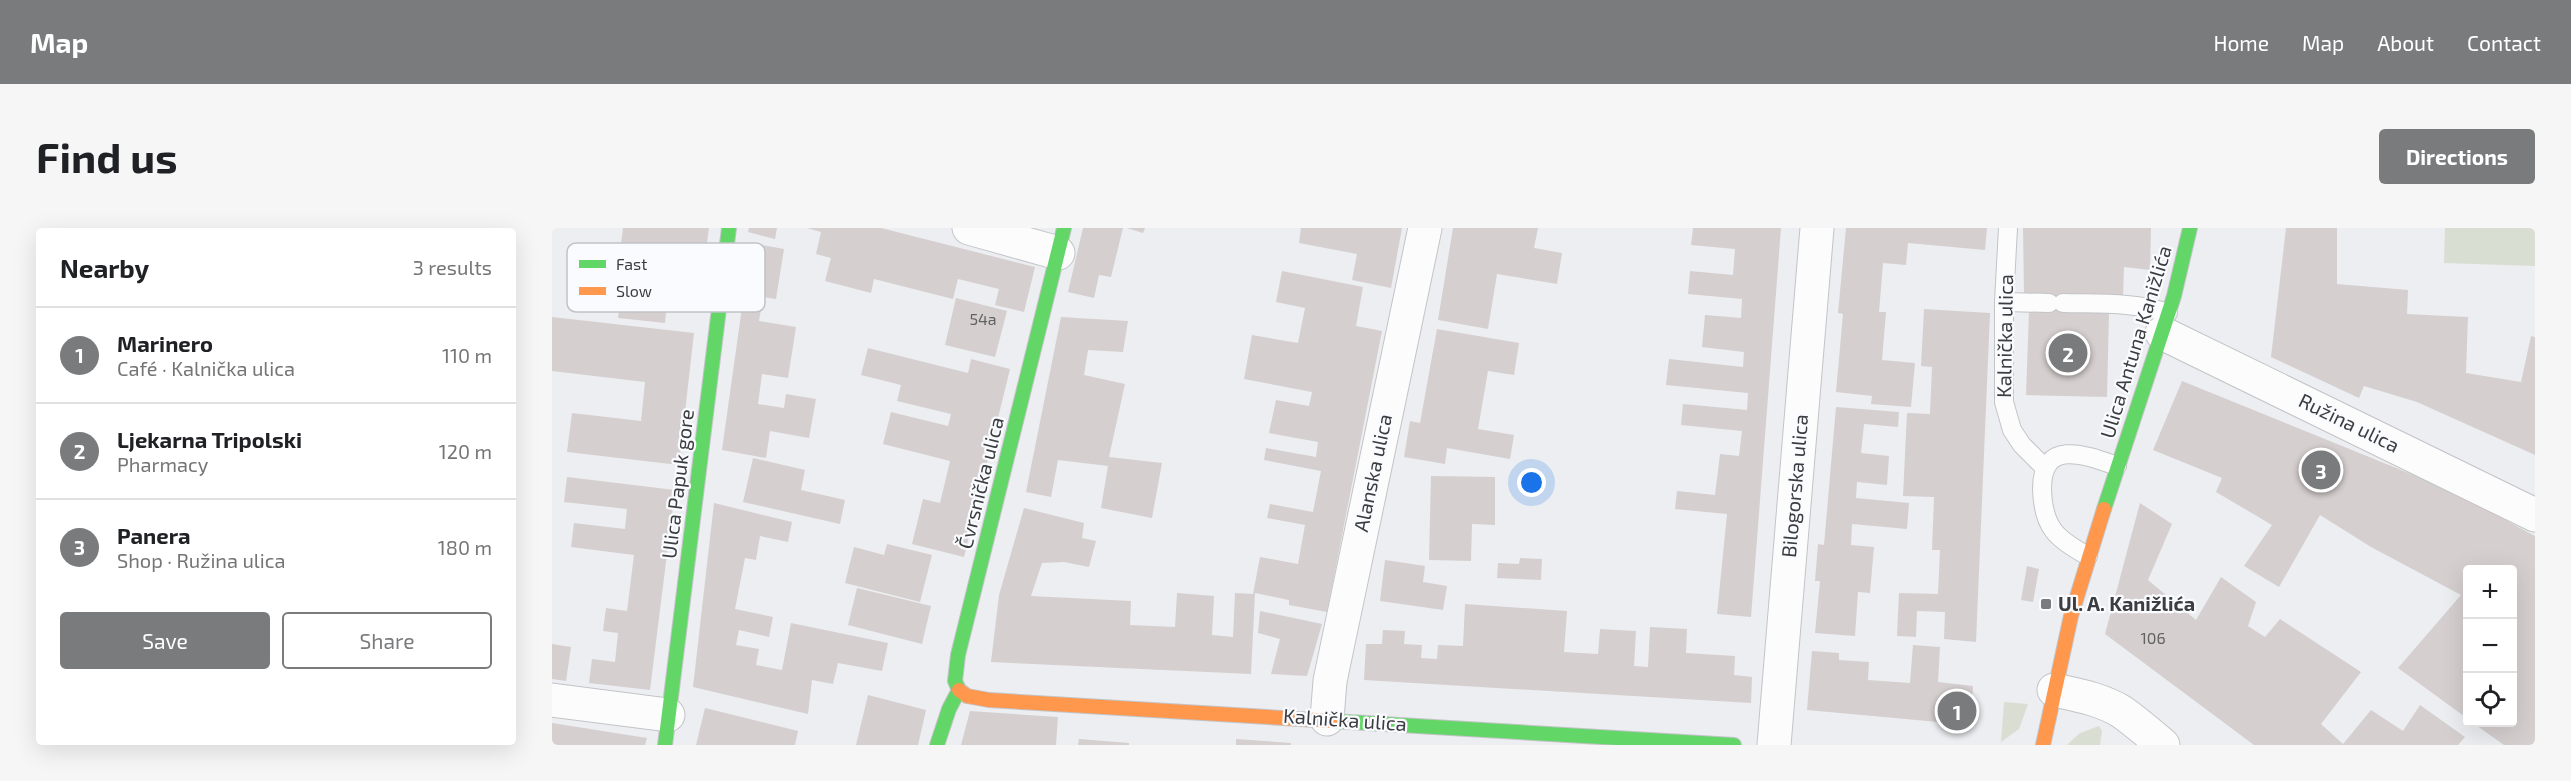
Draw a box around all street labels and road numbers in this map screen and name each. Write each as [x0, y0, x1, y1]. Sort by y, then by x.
street label: Ulica Antuna Kanižlića [2094, 242, 2176, 441]
street label: Kalnička ulica [1991, 274, 2017, 398]
street label: Ružina ulica [2295, 387, 2404, 457]
street label: Ulica Papuk gore [656, 408, 698, 560]
street label: Alanska ulica [1348, 412, 1396, 534]
street label: Bilogorska ulica [1776, 413, 1812, 559]
street label: Čvrsnička ulica [952, 414, 1008, 551]
street label: Kalnička ulica [1282, 703, 1408, 735]

